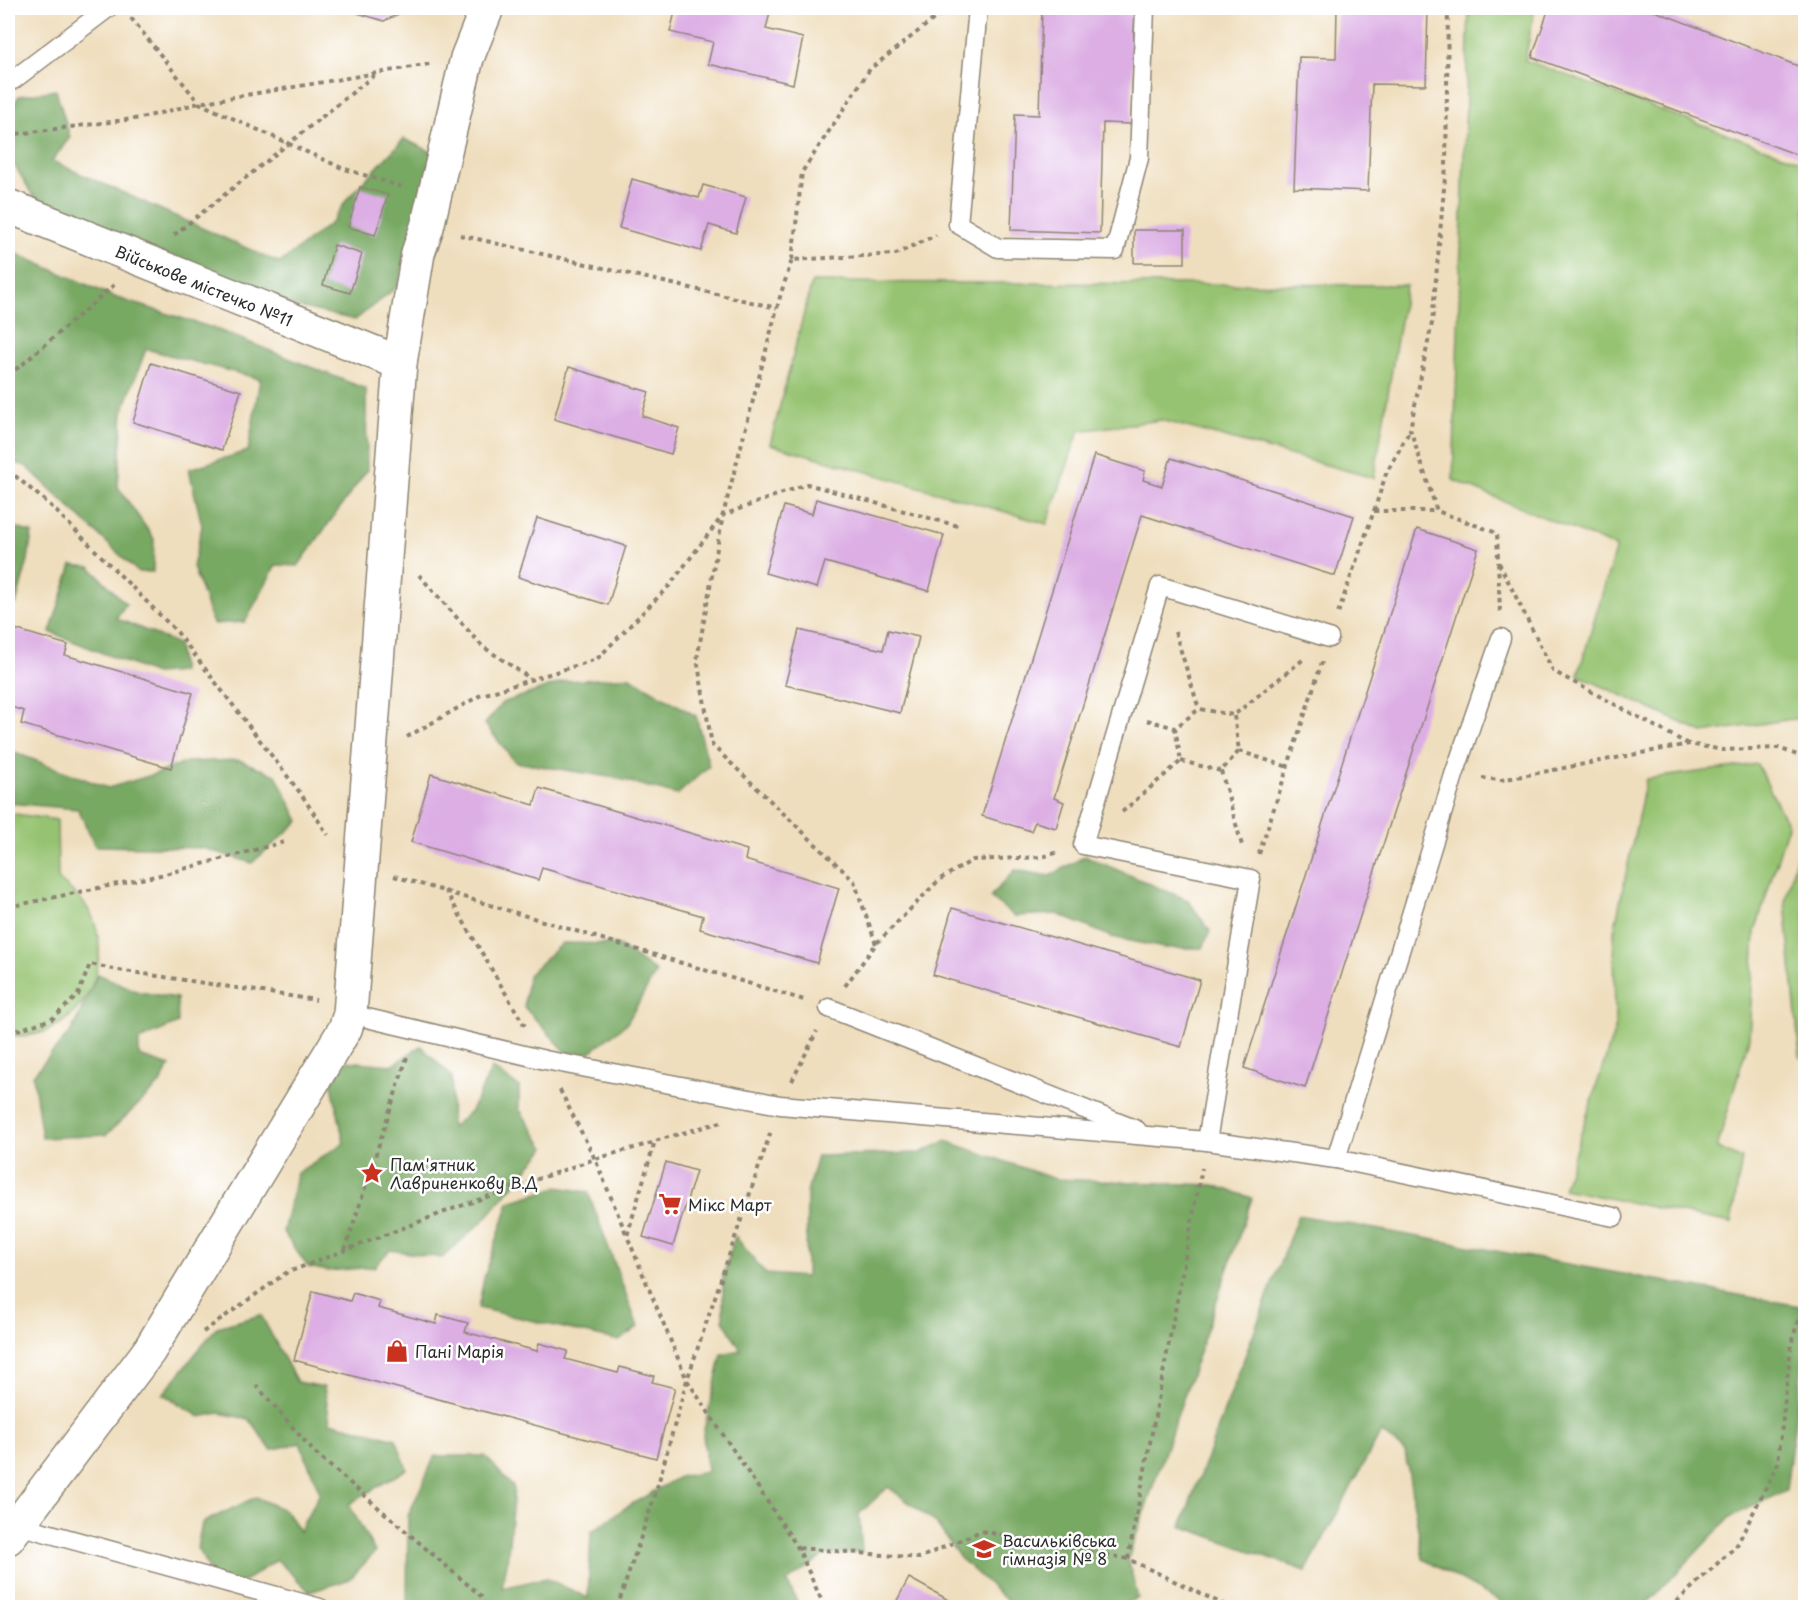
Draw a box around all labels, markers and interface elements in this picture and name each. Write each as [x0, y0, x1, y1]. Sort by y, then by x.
street label: Військове містечко №11 [112, 238, 296, 332]
place label: Пам'ятник Лавриненкову В.Д [390, 1152, 538, 1194]
place icon: Пам'ятник Лавриненкову В.Д [359, 1160, 385, 1186]
supermarket icon: Мікс Март [657, 1191, 683, 1217]
place label: Мікс Март [688, 1192, 772, 1216]
shop icon: Панi Марiя [384, 1338, 410, 1364]
place label: Панi Марiя [415, 1339, 504, 1363]
place label: Васильківська гімназія № 8 [1002, 1528, 1117, 1570]
school or university icon: Васильківська гімназія № 8 [971, 1536, 997, 1562]

